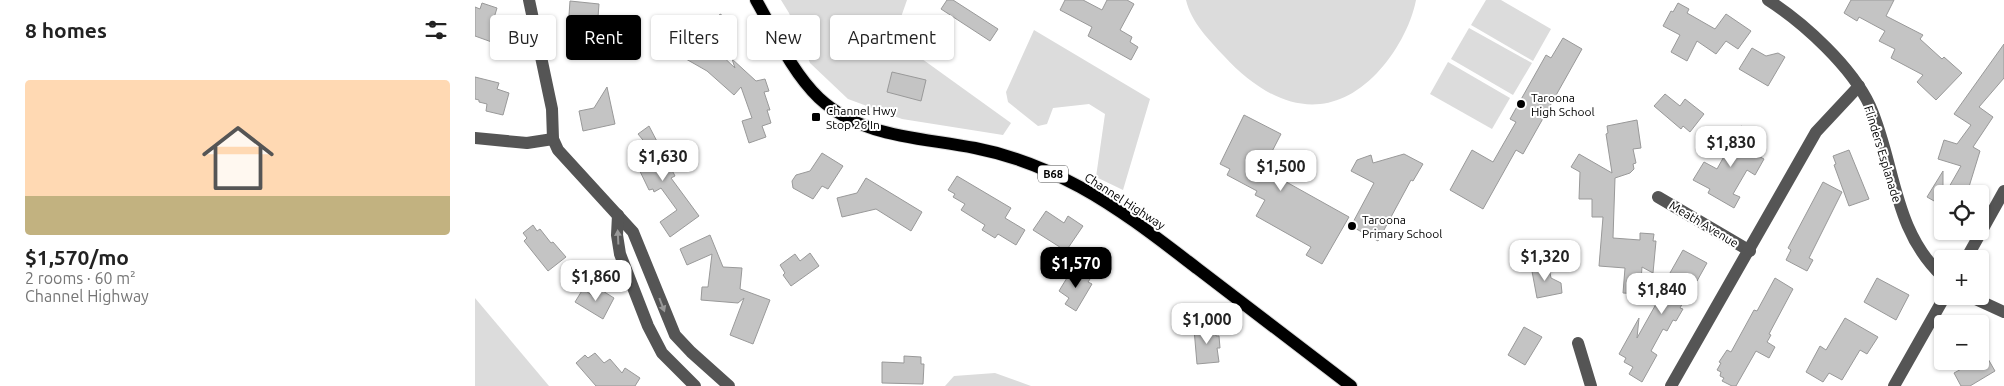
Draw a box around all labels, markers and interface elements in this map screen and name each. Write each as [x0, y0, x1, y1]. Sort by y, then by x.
chip: Buy [490, 15, 556, 60]
chip: Rent [566, 15, 641, 60]
chip: Filters [651, 15, 737, 60]
chip: New [747, 15, 820, 60]
chip: Apartment [830, 15, 954, 60]
icon: filters [422, 16, 450, 44]
text: 8 homes [25, 18, 107, 42]
place label: Taroona High School [1531, 91, 1595, 118]
marker: Taroona High School [1515, 98, 1527, 110]
place label: Channel Hwy Stop 26 In [826, 104, 896, 131]
street label: Flinders Esplanade [1862, 104, 1904, 204]
marker: Channel Hwy Stop 26 In [810, 111, 822, 123]
icon: home [193, 113, 283, 203]
pin: $1,830 [1690, 126, 1772, 168]
text: $1,830 [1706, 133, 1756, 151]
pin: $1,630 [622, 140, 704, 182]
text: $1,630 [638, 147, 688, 165]
pin: $1,500 [1240, 150, 1322, 192]
text: $1,500 [1256, 157, 1306, 175]
road number: B68 [1038, 165, 1068, 182]
street label: Channel Highway [1083, 170, 1168, 232]
map controls [1934, 185, 1989, 370]
button: locate [1934, 185, 1989, 240]
street label: Meath Avenue [1667, 198, 1741, 250]
place label: Taroona Primary School [1362, 213, 1442, 240]
marker: Taroona Primary School [1346, 220, 1358, 232]
one-way arrow [613, 229, 621, 245]
pin: $1,320 [1504, 240, 1586, 282]
text: $1,570/mo [25, 245, 129, 269]
pin: $1,570 [1035, 246, 1117, 289]
text: $1,320 [1520, 247, 1570, 265]
button: + [1934, 250, 1989, 305]
text: $1,570 [1051, 254, 1101, 272]
pin: $1,860 [555, 260, 637, 302]
text: $1,860 [571, 267, 621, 285]
text: 2 rooms · 60 m² [25, 269, 136, 287]
pin: $1,840 [1621, 272, 1703, 315]
text: $1,840 [1637, 280, 1687, 298]
text: Channel Highway [25, 287, 149, 305]
one-way arrow [659, 297, 666, 312]
pin: $1,000 [1166, 302, 1248, 345]
text: $1,000 [1182, 310, 1232, 328]
button: − [1934, 315, 1989, 370]

